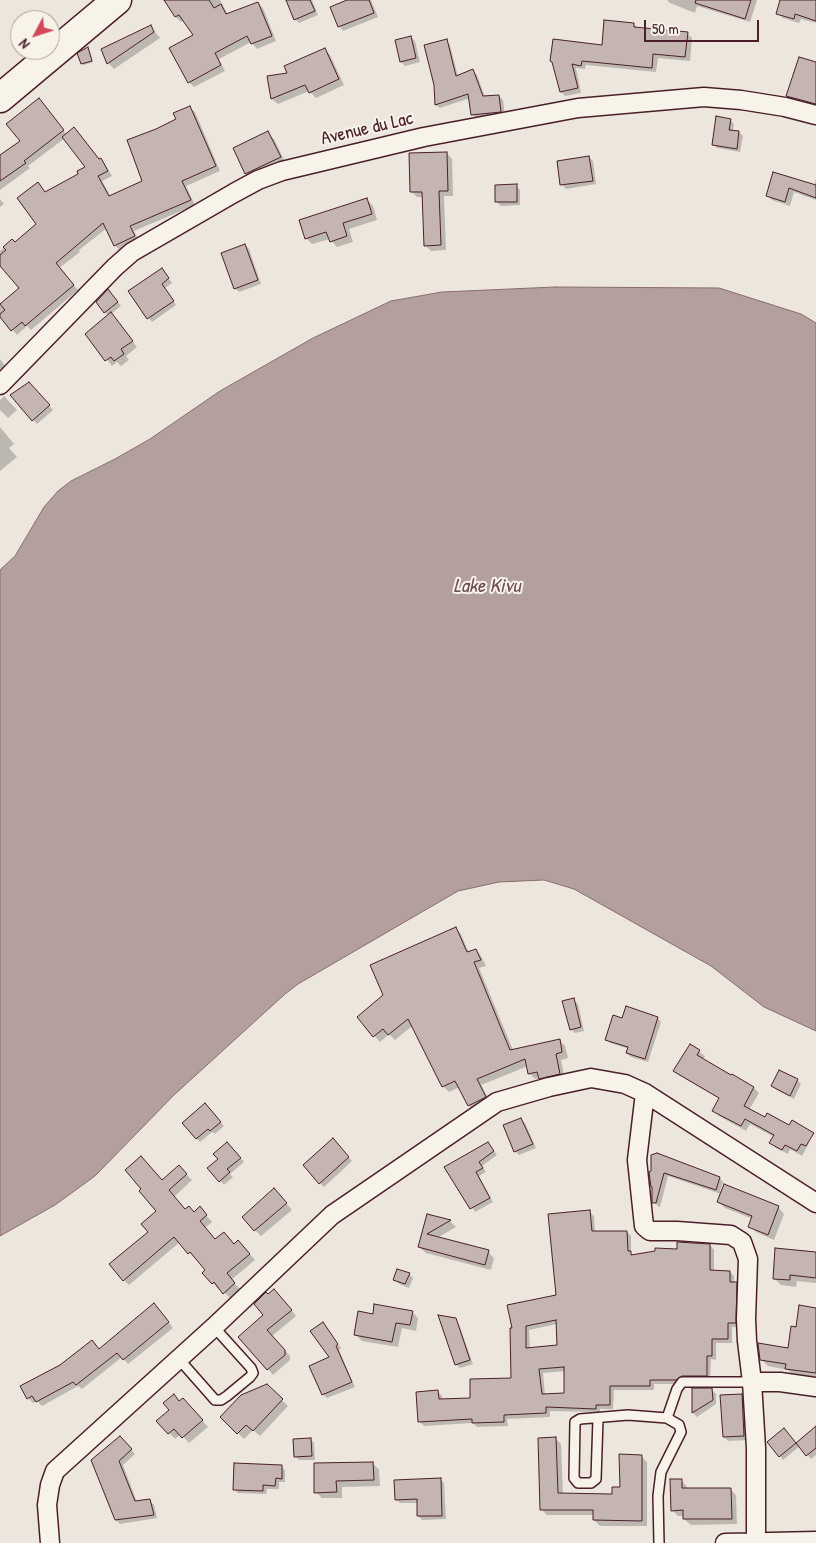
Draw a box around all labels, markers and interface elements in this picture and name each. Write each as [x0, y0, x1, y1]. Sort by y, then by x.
north arrow [10, 10, 60, 60]
scale bar [646, 10, 761, 42]
text: 50 m [652, 18, 679, 39]
text: N [14, 35, 34, 53]
street label: Avenue du Lac [319, 107, 415, 151]
water label: Lake Kivu [453, 575, 521, 599]

